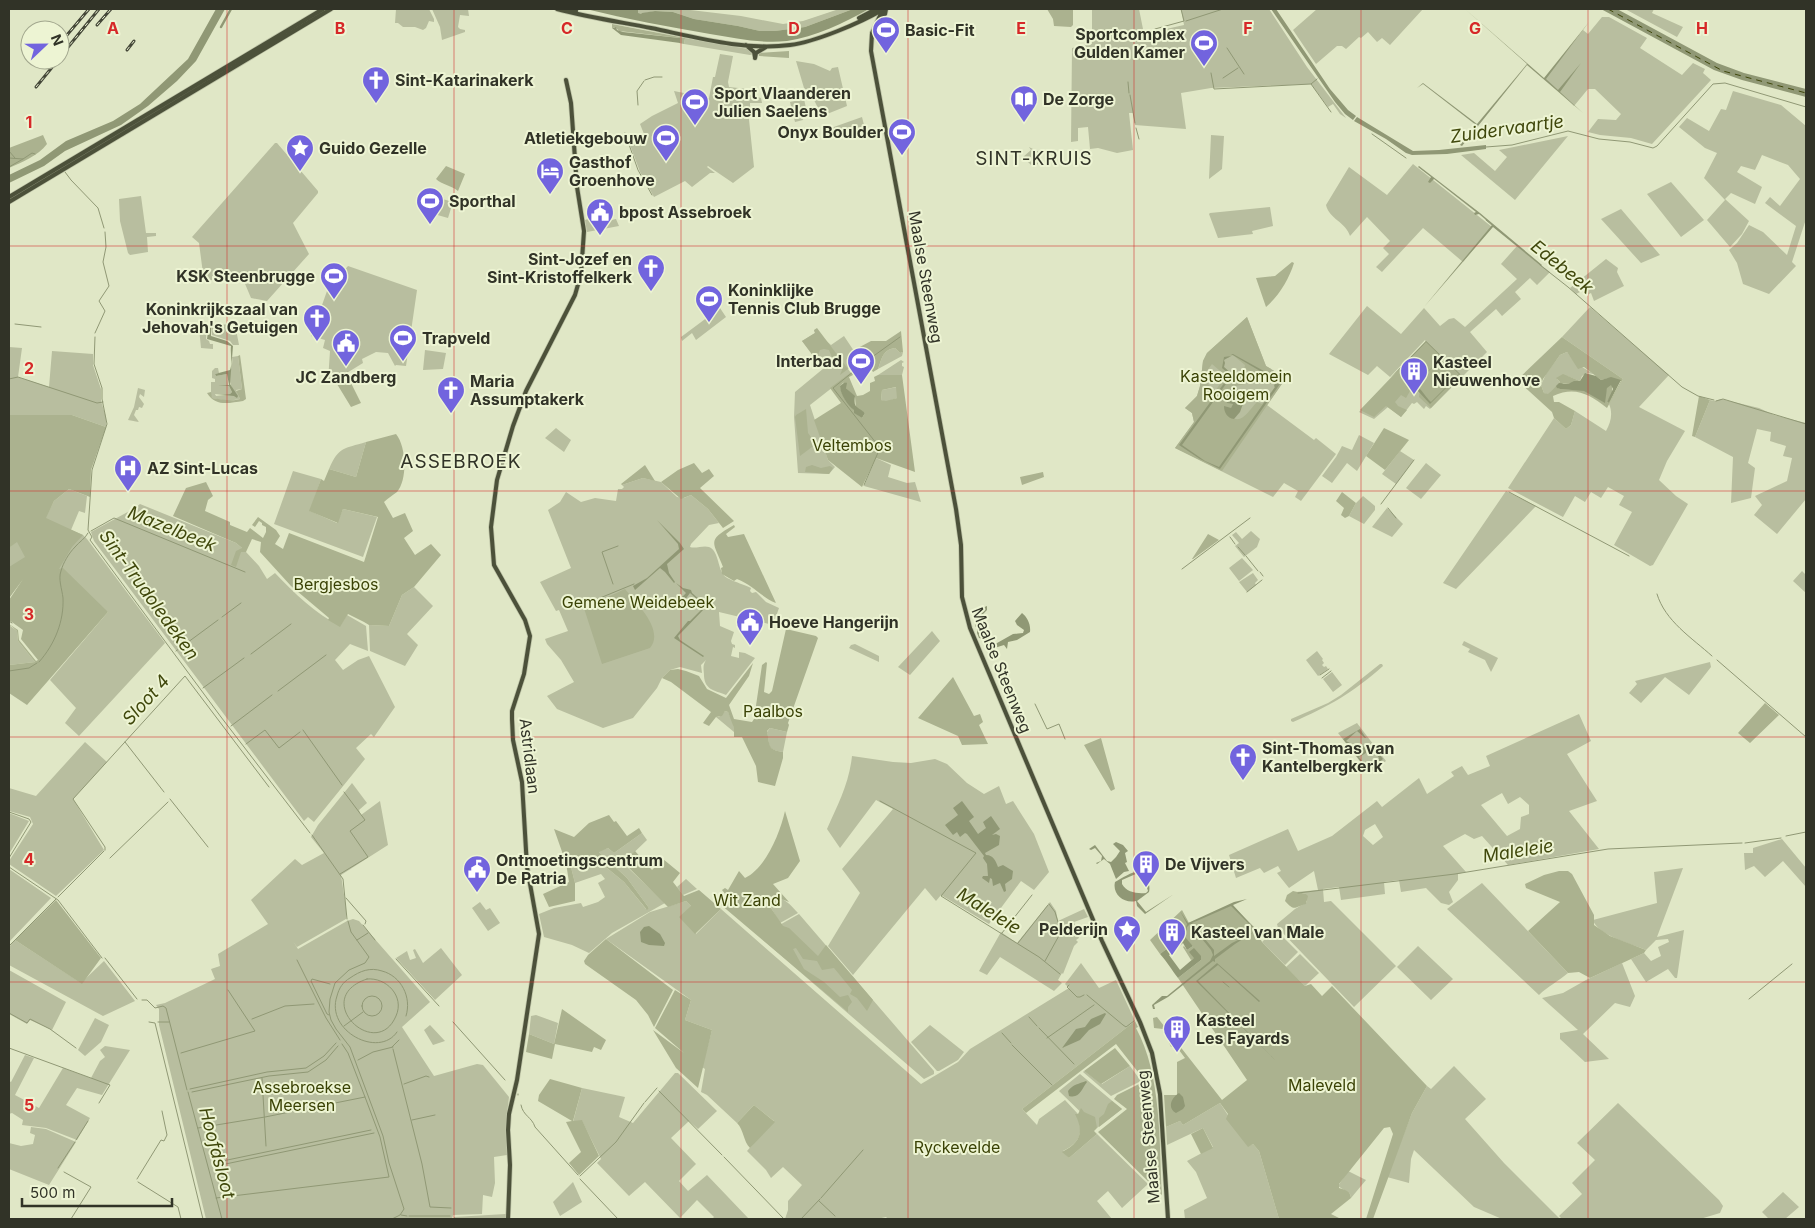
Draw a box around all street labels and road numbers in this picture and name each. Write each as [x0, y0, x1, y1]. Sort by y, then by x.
street label: Maalse Steenweg [905, 209, 947, 345]
street label: Maalse Steenweg [968, 604, 1036, 736]
street label: Astridlaan [515, 717, 545, 795]
street label: Maalse Steenweg [1132, 1069, 1164, 1205]

